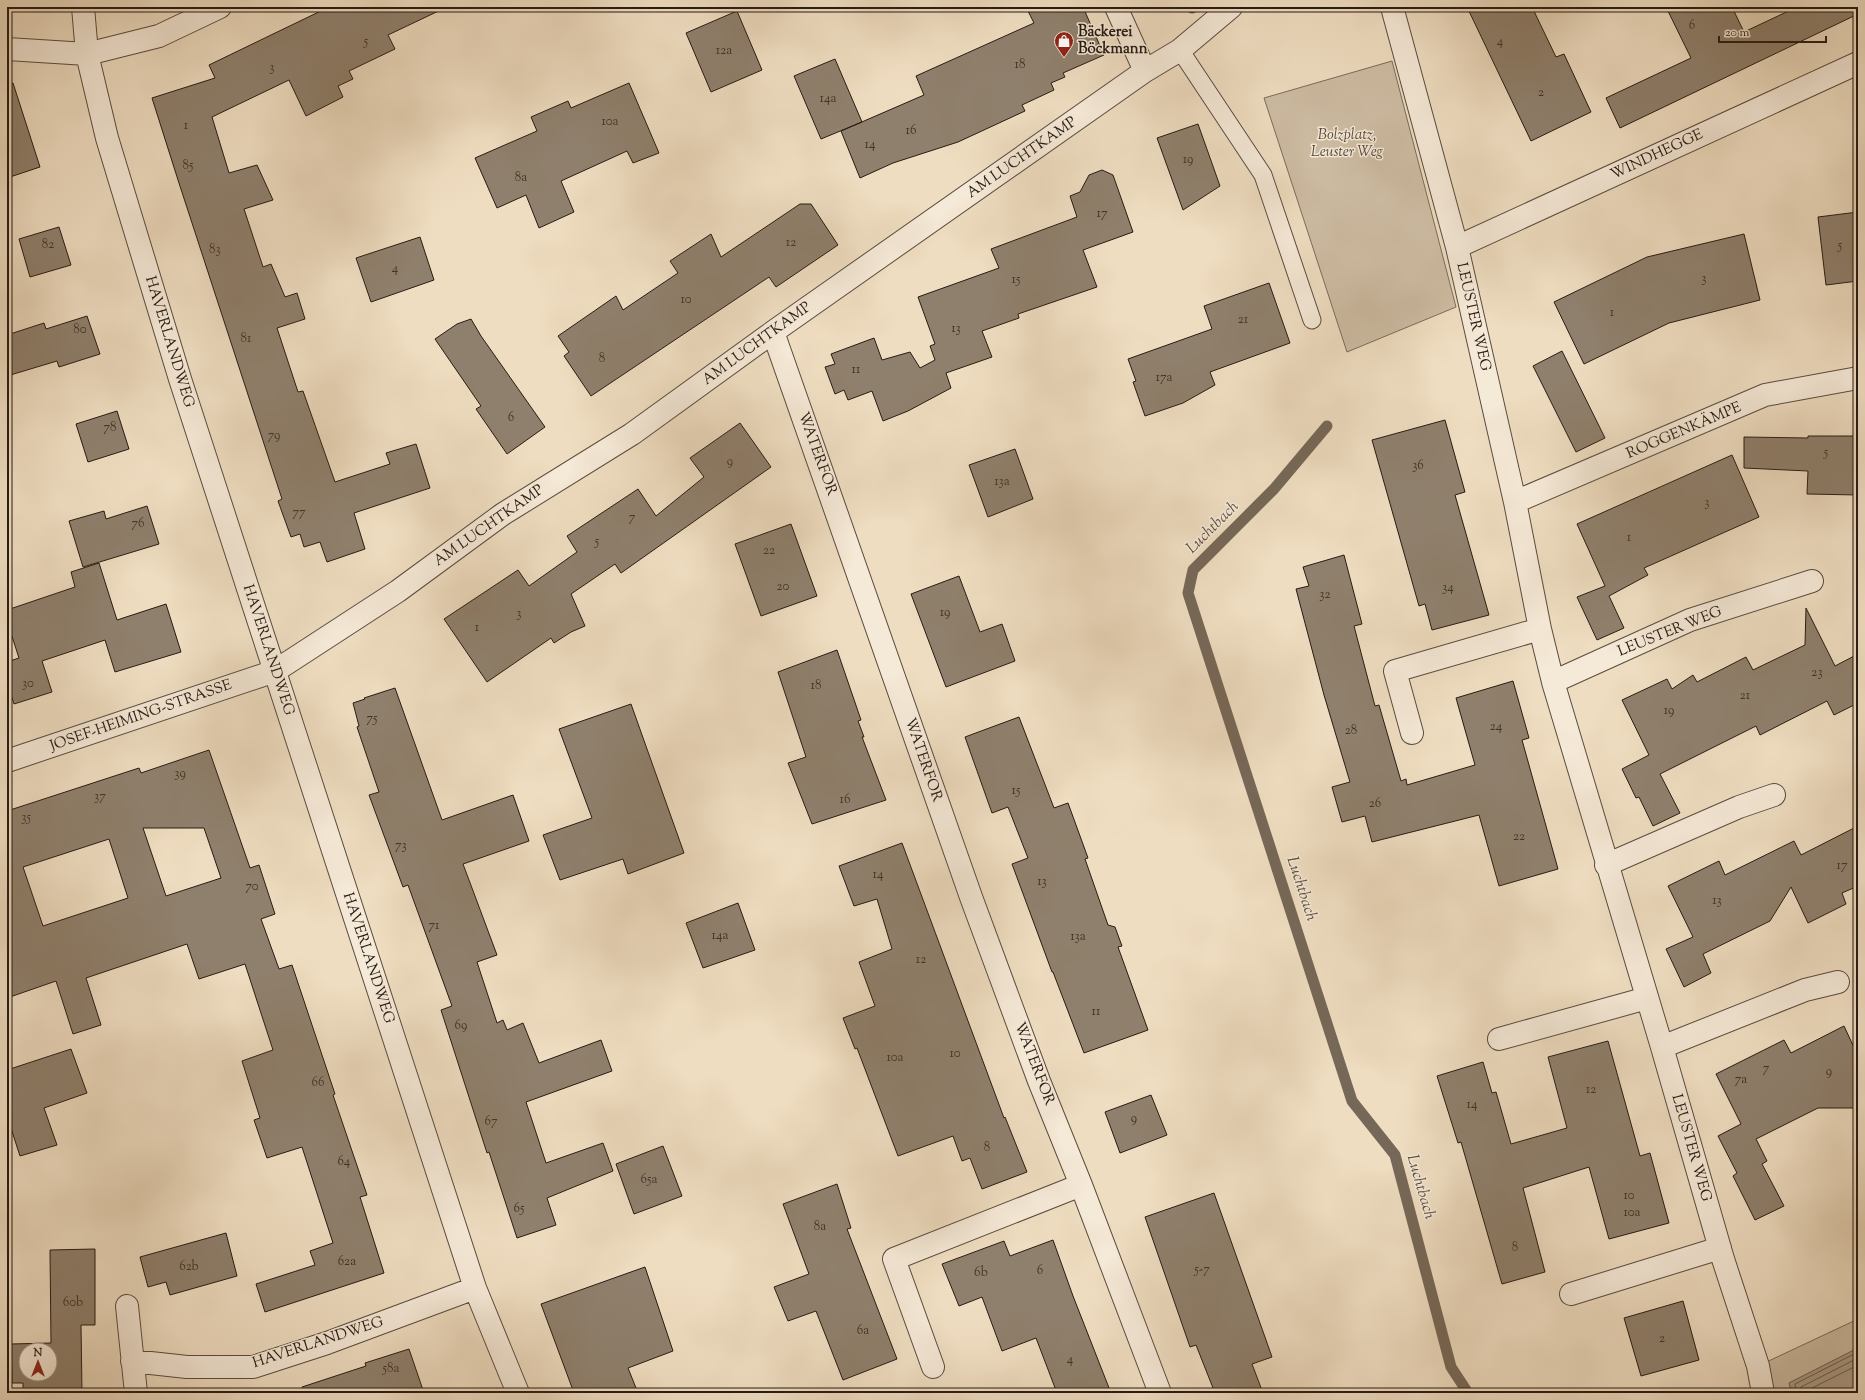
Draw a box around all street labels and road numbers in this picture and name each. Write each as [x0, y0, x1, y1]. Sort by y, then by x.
street label: AM LUCHTKAMP [963, 112, 1082, 204]
street label: WINDHEGGE [1607, 124, 1707, 186]
street label: LEUSTER WEG [1450, 261, 1496, 373]
street label: HAVERLANDWEG [139, 274, 199, 410]
street label: AM LUCHTKAMP [698, 297, 816, 391]
street label: ROGGENKÄMPE [1623, 396, 1745, 465]
street label: WATERFOR [792, 409, 842, 499]
street label: AM LUCHTKAMP [430, 480, 549, 572]
street label: HAVERLANDWEG [237, 582, 299, 718]
street label: LEUSTER WEG [1615, 602, 1725, 662]
street label: JOSEF-HEIMING-STRASSE [46, 675, 235, 757]
street label: WATERFOR [899, 715, 947, 805]
street label: HAVERLANDWEG [337, 890, 399, 1026]
street label: WATERFOR [1008, 1019, 1060, 1109]
street label: LEUSTER WEG [1666, 1092, 1716, 1204]
street label: HAVERLANDWEG [250, 1312, 386, 1374]

